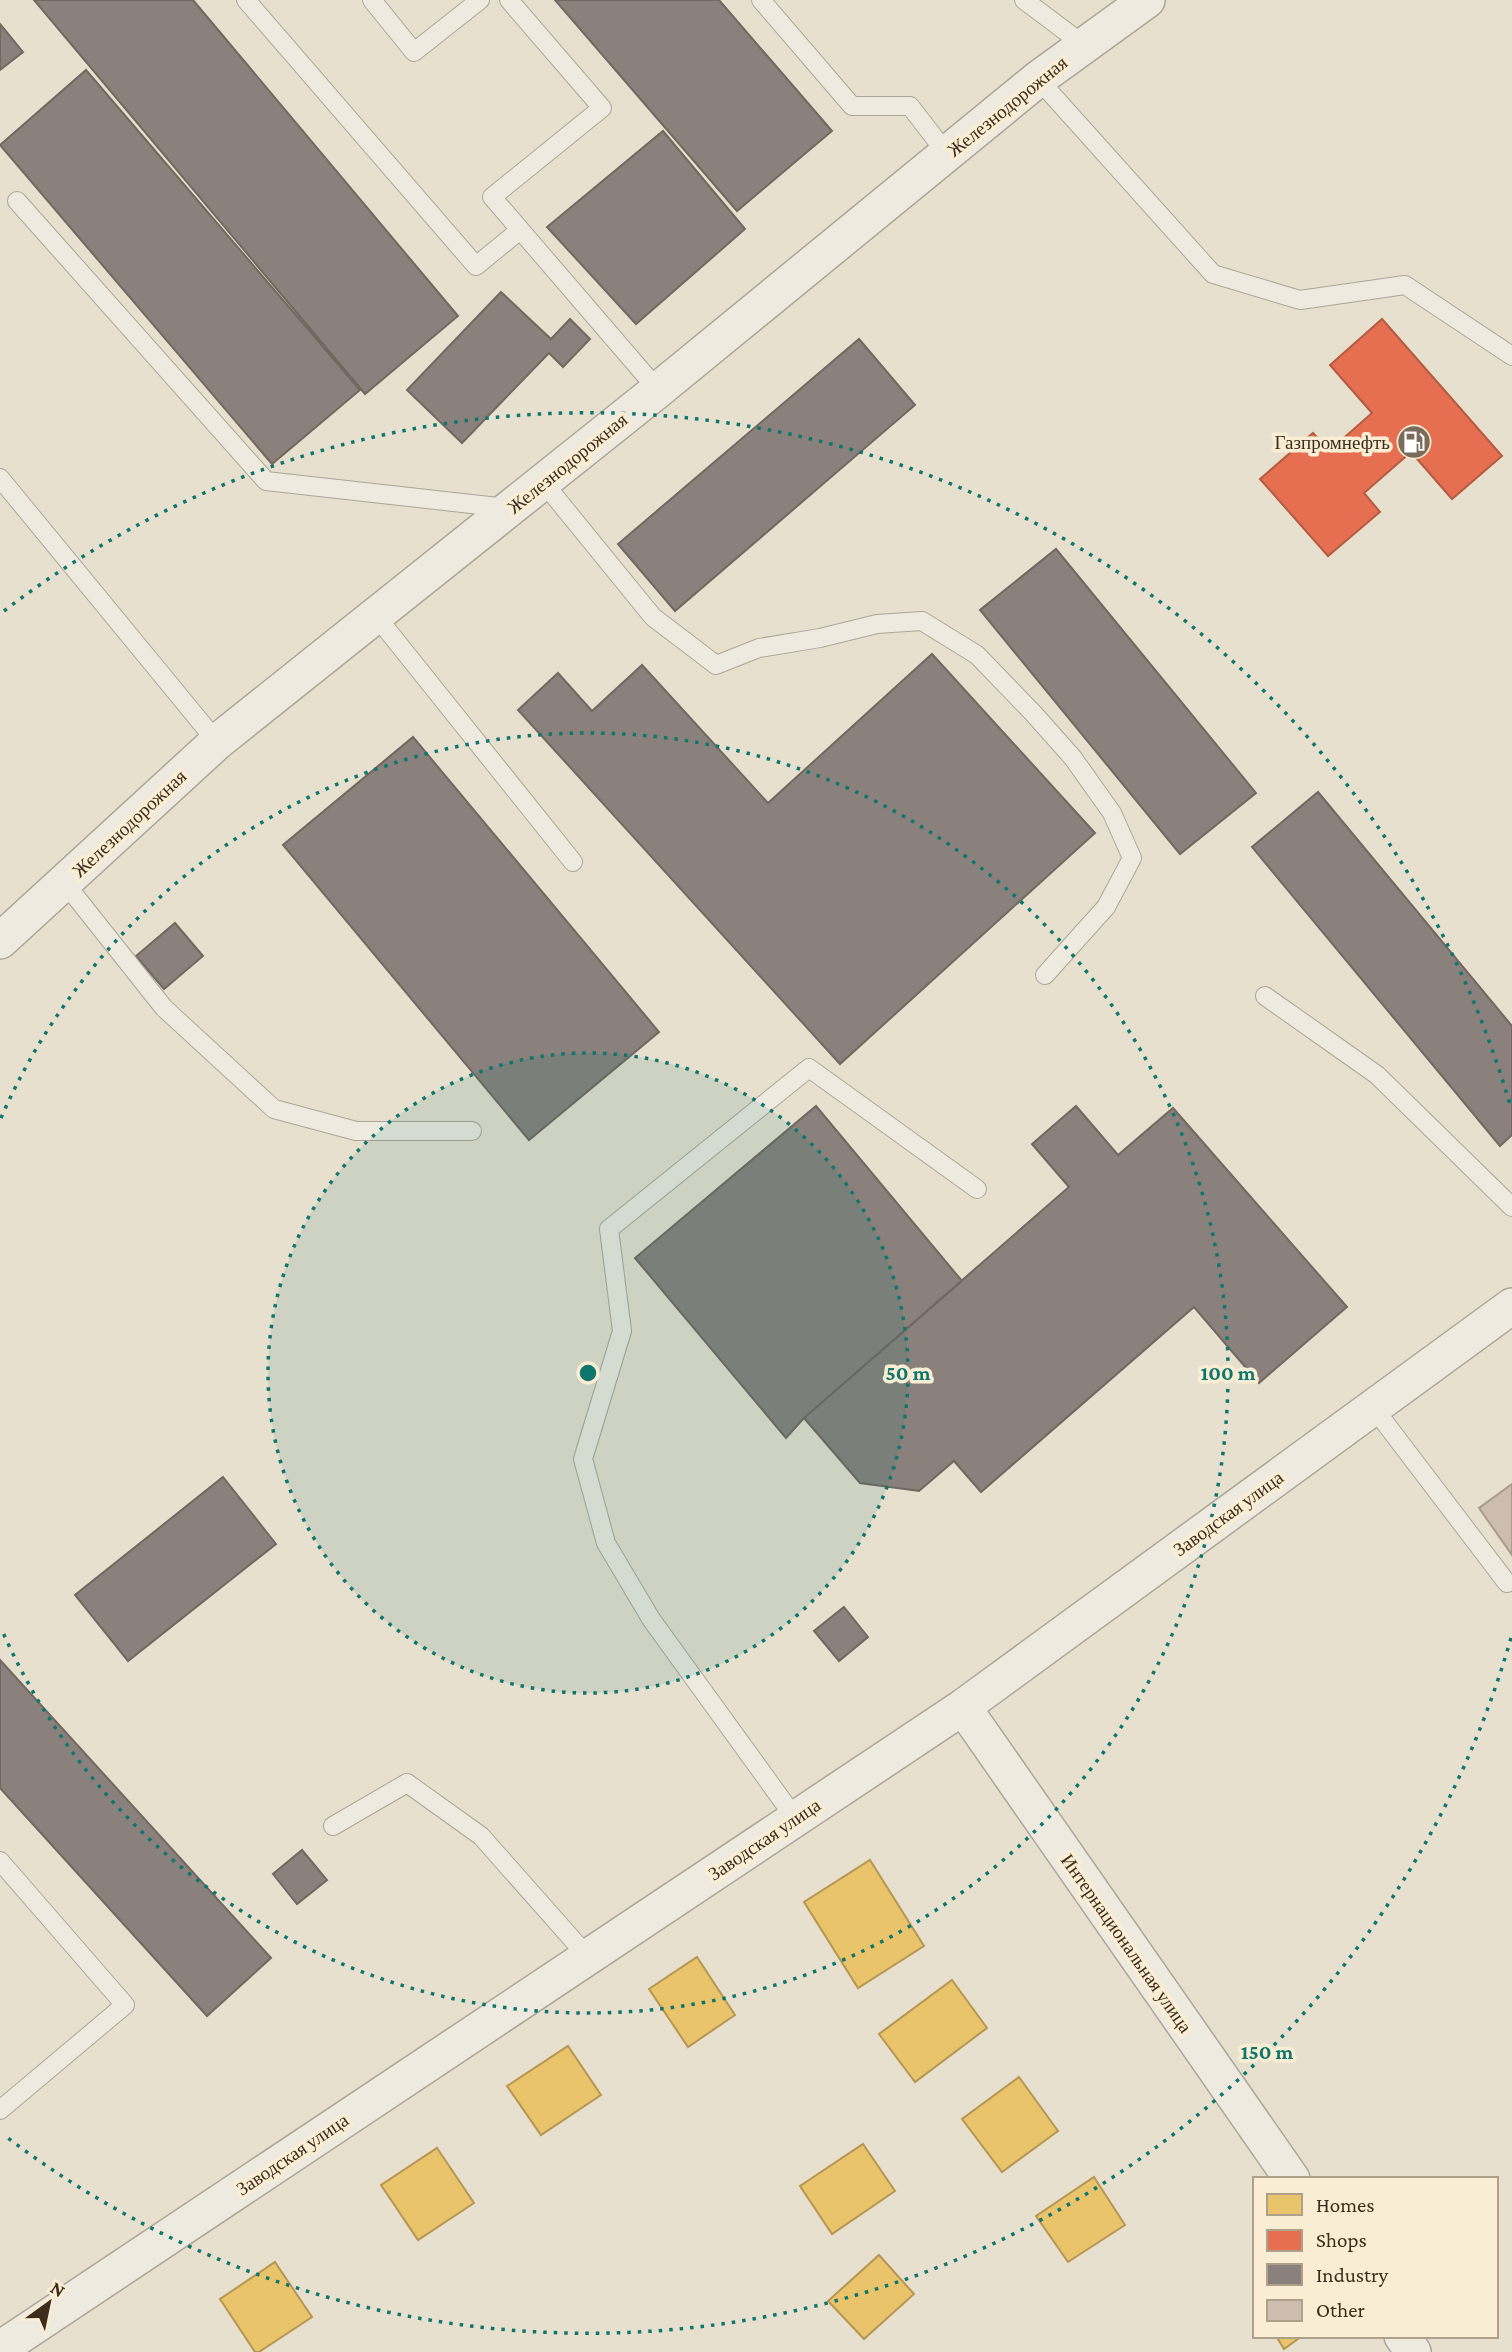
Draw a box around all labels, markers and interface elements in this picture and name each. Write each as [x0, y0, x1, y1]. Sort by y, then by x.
street label: Железнодорожная [943, 52, 1071, 161]
street label: Железнодорожная [503, 409, 631, 518]
fuel station icon: Газпромнефть [1395, 423, 1433, 461]
place label: Газпромнефть [1275, 432, 1390, 453]
street label: Железнодорожная [68, 765, 191, 881]
centre of rings [576, 1361, 600, 1385]
text: 50 m [886, 1361, 931, 1385]
text: 100 m [1200, 1361, 1256, 1385]
street label: Заводская улица [1169, 1466, 1288, 1560]
street label: Заводская улица [704, 1794, 825, 1885]
street label: Интернациональная улица [1057, 1850, 1197, 2037]
text: 150 m [1241, 2040, 1294, 2064]
street label: Заводская улица [232, 2109, 353, 2200]
legend [1253, 2177, 1498, 2338]
text: Homes [1316, 2193, 1375, 2217]
text: Shops [1316, 2228, 1367, 2252]
text: Industry [1316, 2263, 1389, 2287]
north arrow [14, 2268, 84, 2338]
text: N [47, 2277, 69, 2302]
text: Other [1316, 2298, 1366, 2322]

